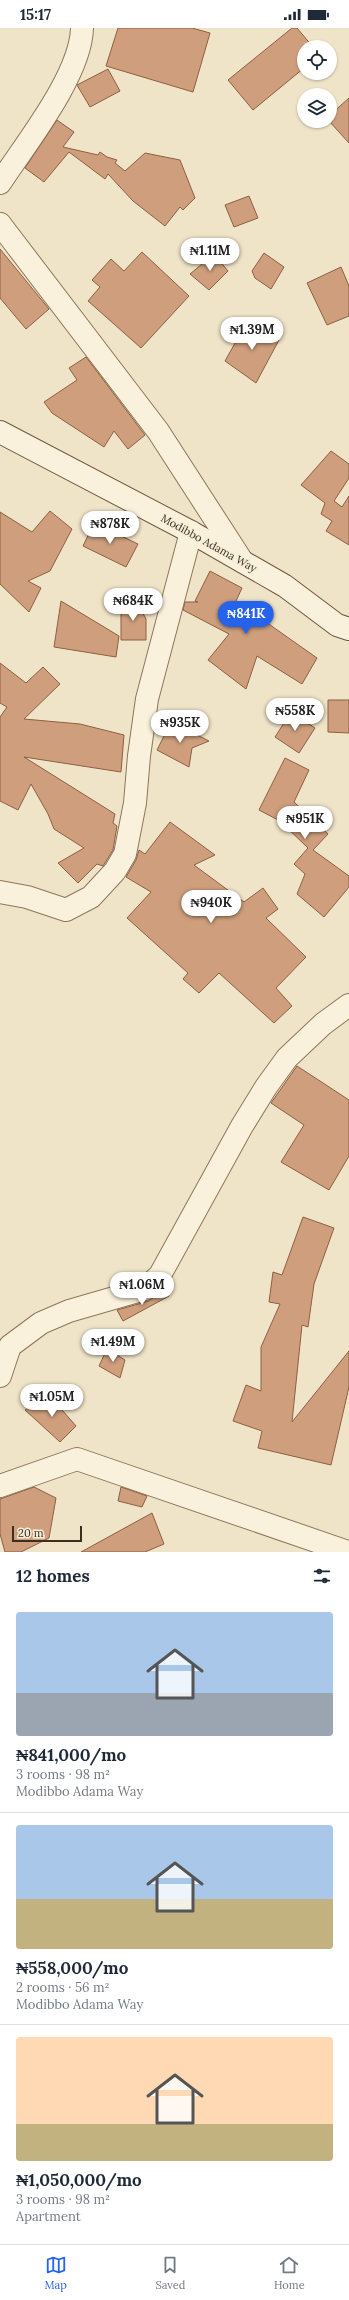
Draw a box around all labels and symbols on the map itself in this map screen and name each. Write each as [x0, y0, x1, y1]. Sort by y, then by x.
pin: ₦1.11M [177, 238, 243, 272]
pin: ₦1.39M [219, 317, 285, 351]
pin: ₦878K [82, 511, 138, 545]
street label: Modibbo Adama Way [159, 511, 260, 575]
pin: ₦684K [105, 588, 161, 622]
pin: ₦841K [218, 601, 274, 635]
pin: ₦558K [267, 698, 323, 732]
pin: ₦935K [152, 710, 208, 744]
pin: ₦951K [277, 806, 333, 840]
pin: ₦940K [183, 890, 239, 924]
pin: ₦1.06M [109, 1272, 175, 1306]
pin: ₦1.49M [80, 1329, 146, 1363]
pin: ₦1.05M [19, 1384, 85, 1418]
scale bar [12, 1524, 82, 1543]

